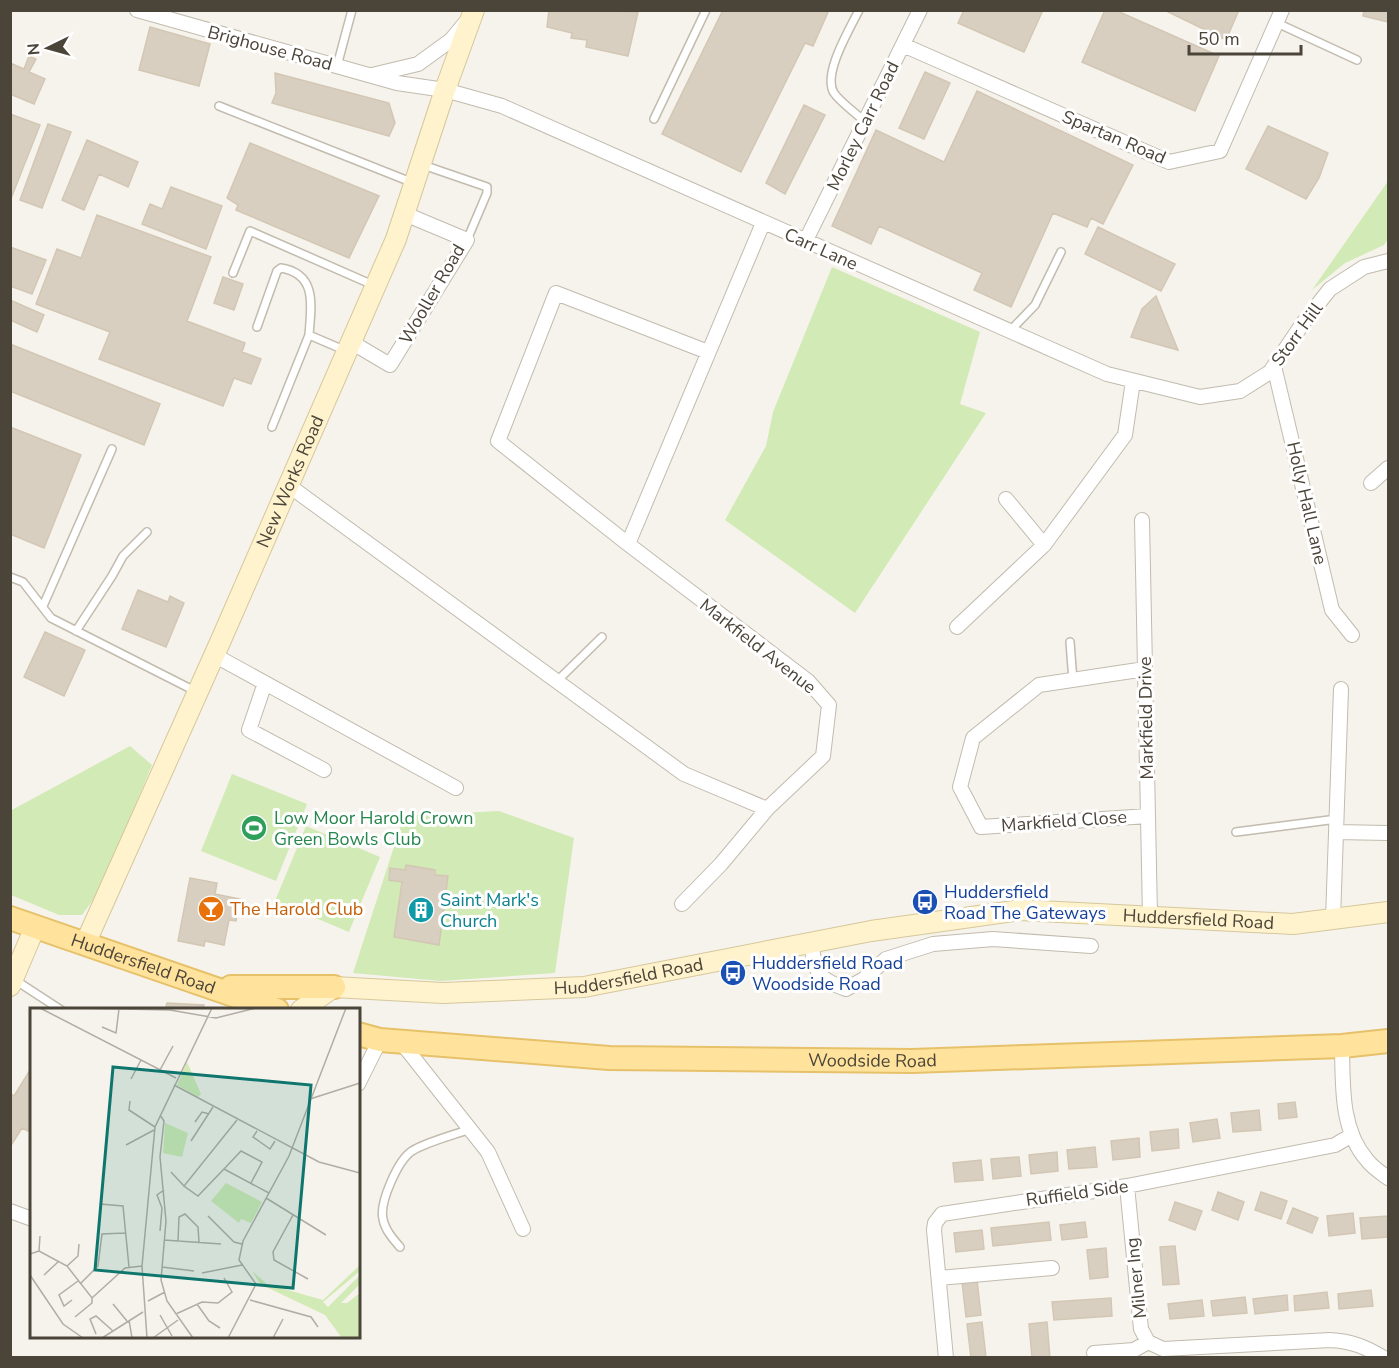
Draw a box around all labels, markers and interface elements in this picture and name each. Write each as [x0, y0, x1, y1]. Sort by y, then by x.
north arrow [18, 18, 78, 78]
scale bar [1189, 18, 1302, 56]
street label: Brighouse Road [205, 20, 335, 76]
text: 50 m [1198, 27, 1240, 51]
text: N [23, 42, 46, 56]
street label: Morley Carr Road [821, 57, 905, 195]
street label: Spartan Road [1058, 104, 1170, 170]
street label: Carr Lane [780, 222, 862, 276]
street label: Wooller Road [394, 240, 470, 348]
street label: Storr Hill [1266, 297, 1329, 371]
street label: New Works Road [251, 412, 330, 551]
street label: Holly Hall Lane [1281, 439, 1333, 567]
street label: Markfield Avenue [695, 593, 821, 699]
street label: Markfield Drive [1133, 656, 1159, 780]
street label: Markfield Close [1000, 805, 1128, 837]
place label: Low Moor Harold Crown Green Bowls Club [274, 806, 473, 851]
sports icon: Low Moor Harold Crown Green Bowls Club [239, 813, 269, 843]
place label: Huddersfield Road The Gateways [944, 880, 1106, 925]
bus stop icon: Huddersfield Road The Gateways [910, 887, 940, 917]
place label: Saint Mark's Church [440, 888, 539, 933]
bar icon: The Harold Club [196, 894, 226, 924]
building icon: Saint Mark's Church [406, 895, 436, 925]
place label: The Harold Club [230, 897, 363, 921]
street label: Huddersfield Road [1122, 903, 1275, 935]
street label: Huddersfield Road [68, 928, 219, 1000]
place label: Huddersfield Road Woodside Road [752, 951, 903, 996]
street label: Huddersfield Road [553, 952, 705, 1000]
bus stop icon: Huddersfield Road Woodside Road [718, 958, 748, 988]
inset map [30, 1008, 360, 1338]
street label: Woodside Road [808, 1048, 937, 1073]
street label: Ruffield Side [1024, 1174, 1130, 1212]
street label: Milner Ing [1120, 1236, 1152, 1320]

